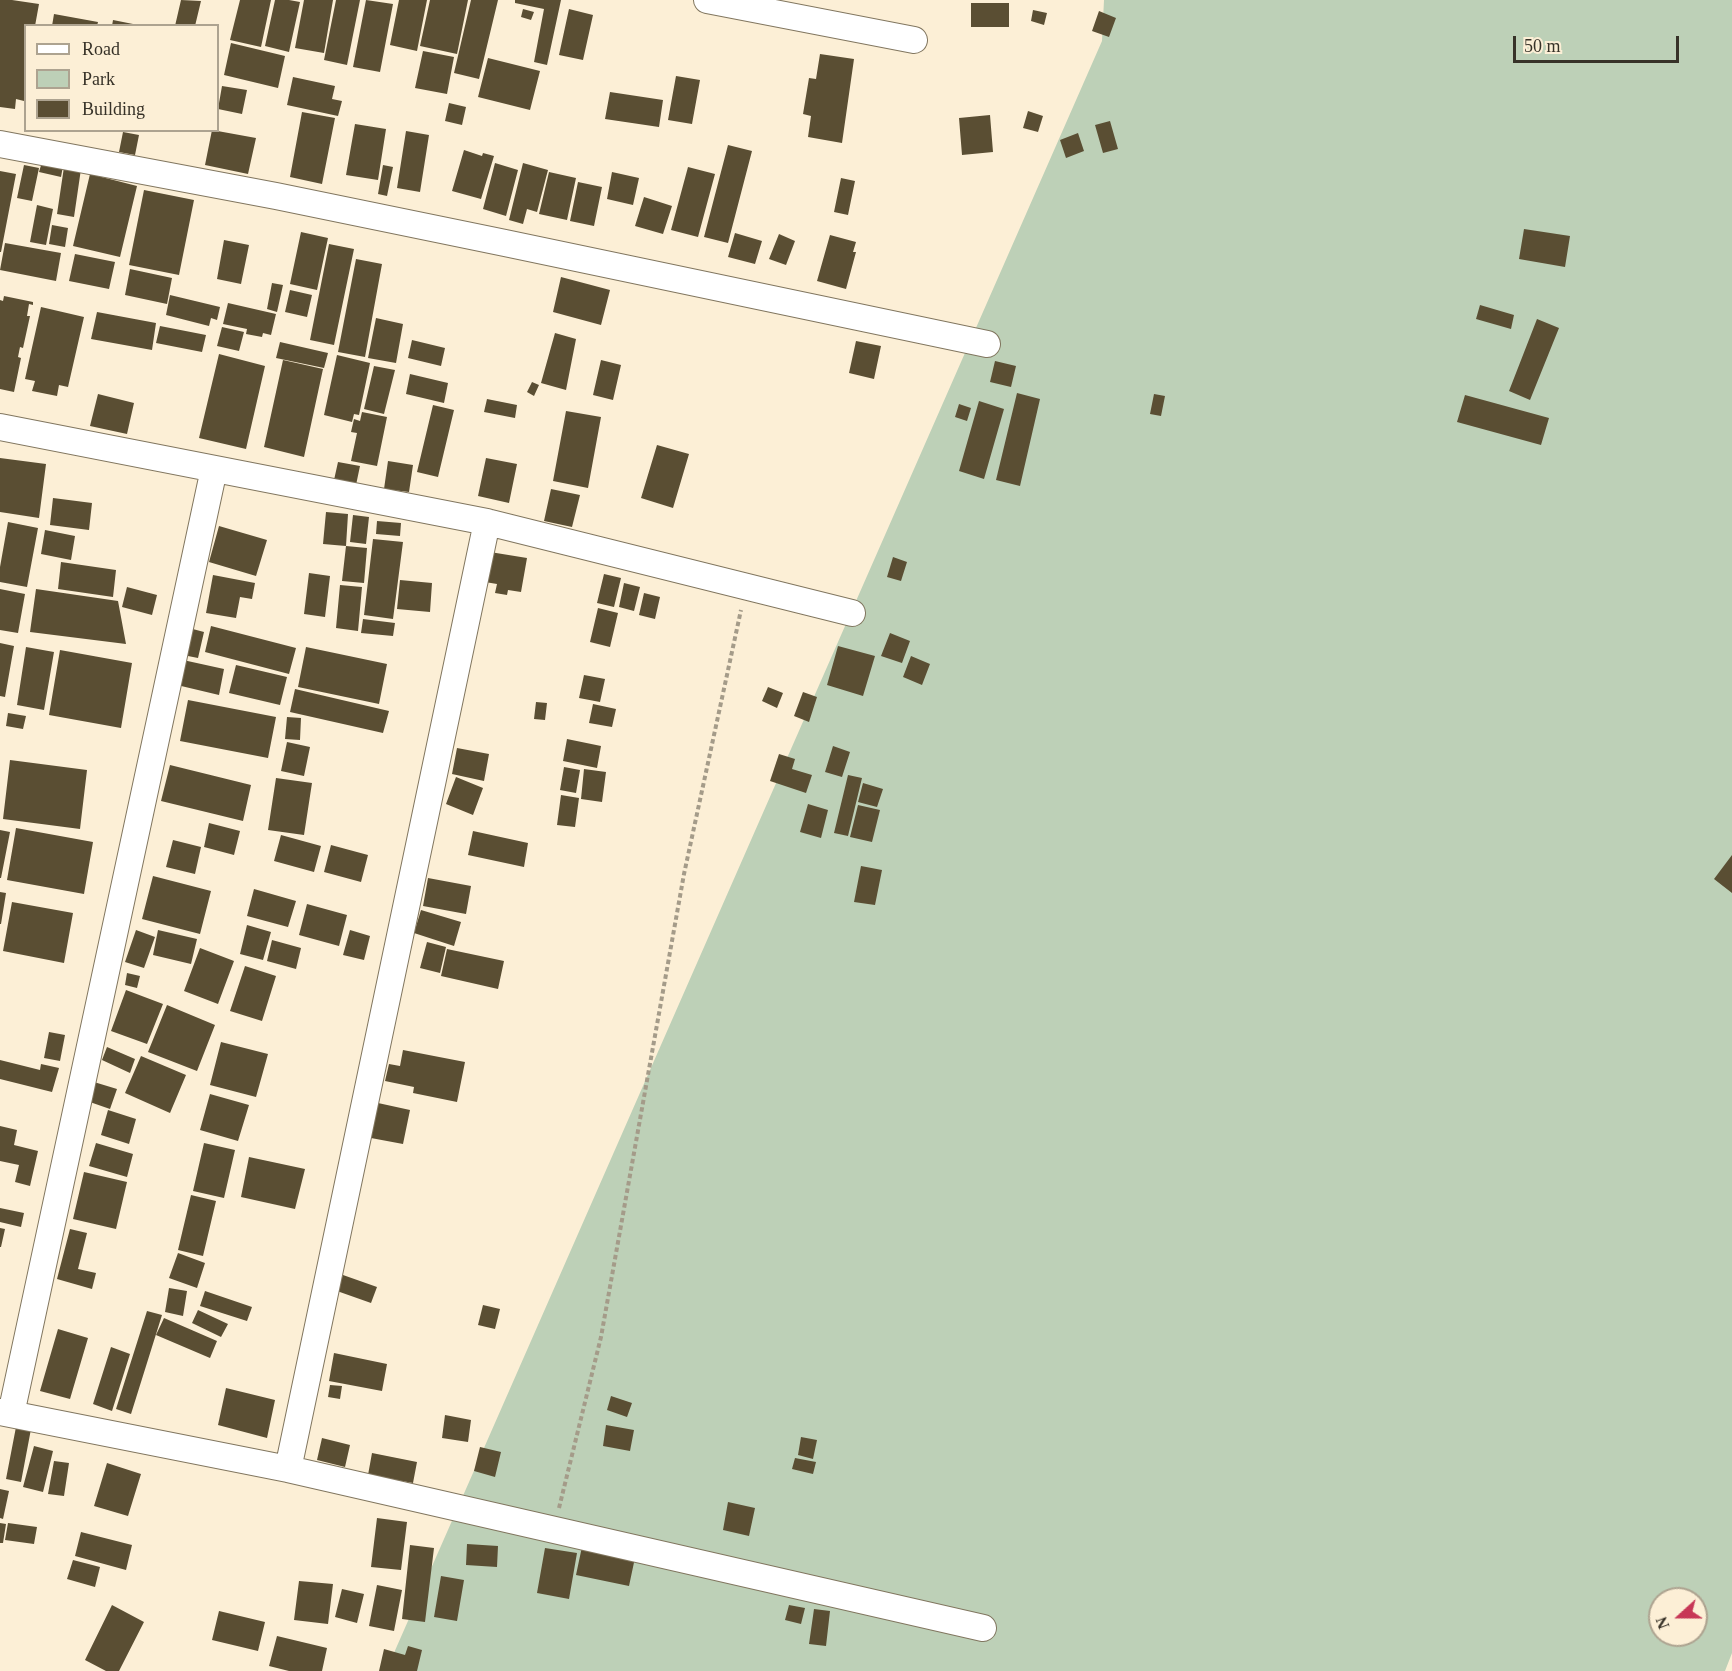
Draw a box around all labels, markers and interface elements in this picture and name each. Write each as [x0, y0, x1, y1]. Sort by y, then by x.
legend [24, 24, 219, 132]
scale bar [1516, 24, 1682, 62]
text: 50 m [1524, 36, 1561, 56]
text: Road [82, 39, 120, 59]
text: Park [82, 69, 115, 89]
text: Building [82, 99, 145, 119]
north arrow [1648, 1587, 1708, 1647]
text: N [1653, 1614, 1673, 1631]

